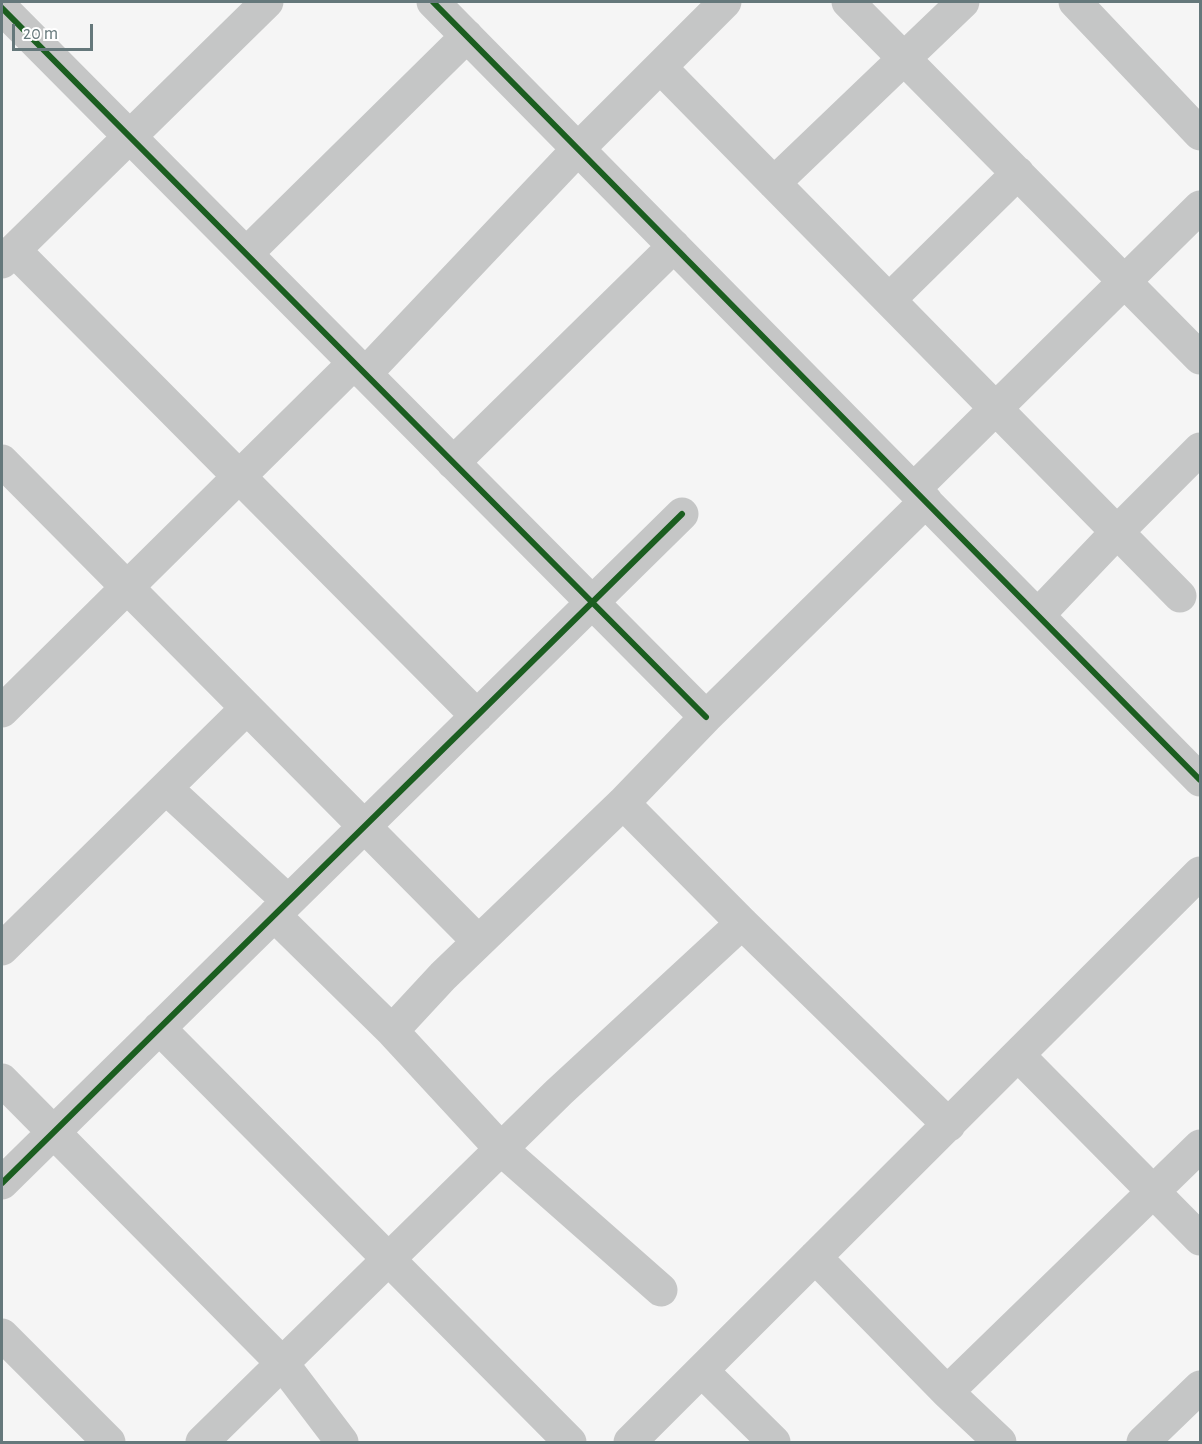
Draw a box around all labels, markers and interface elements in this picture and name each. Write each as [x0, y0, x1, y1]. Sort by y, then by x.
scale bar [15, 12, 96, 50]
text: 20 m [23, 25, 58, 43]

